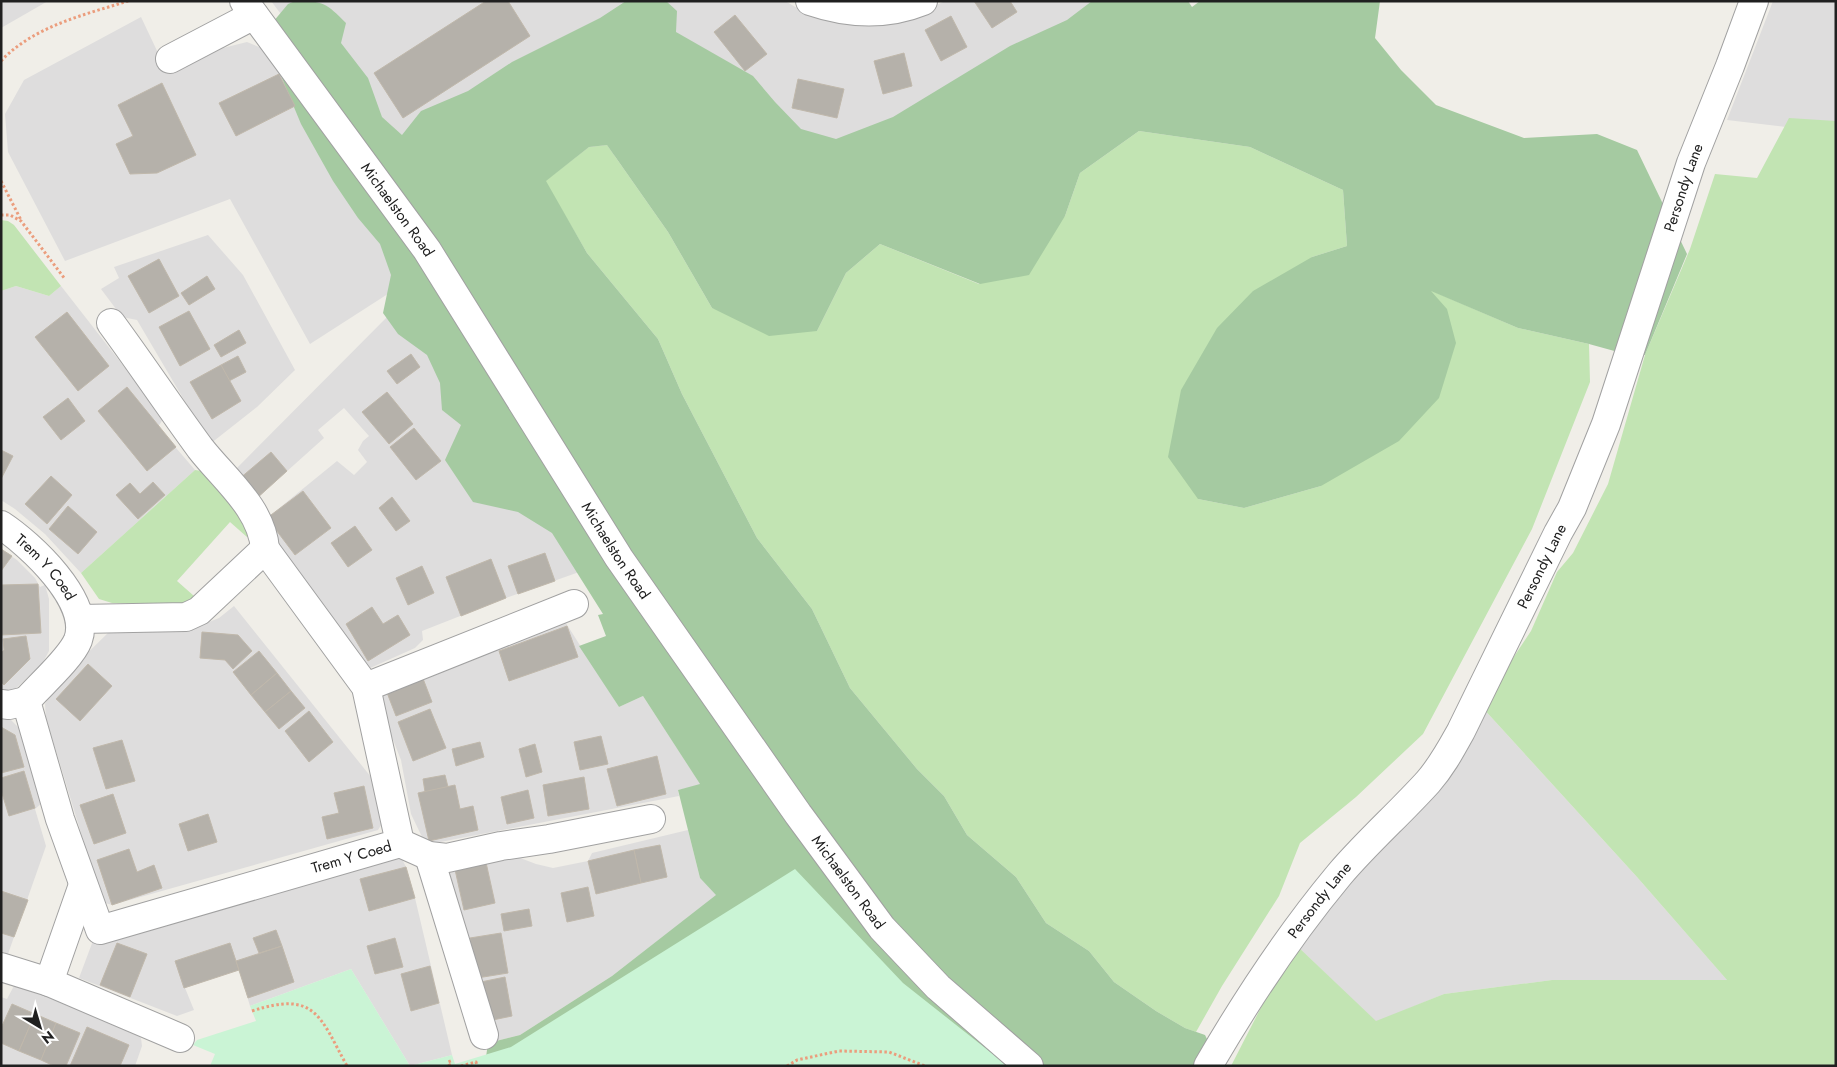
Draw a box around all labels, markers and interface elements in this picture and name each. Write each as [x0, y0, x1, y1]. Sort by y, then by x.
street label: Persondy Lane [1658, 140, 1709, 235]
street label: Michaelston Road [355, 158, 440, 261]
street label: Michaelston Road [576, 498, 656, 604]
street label: Persondy Lane [1512, 519, 1572, 612]
street label: Trem Y Coed [10, 529, 81, 604]
street label: Michaelston Road [806, 830, 890, 934]
street label: Trem Y Coed [309, 835, 394, 879]
street label: Persondy Lane [1282, 857, 1357, 943]
north arrow [15, 1002, 65, 1052]
text: N [37, 1026, 59, 1049]

